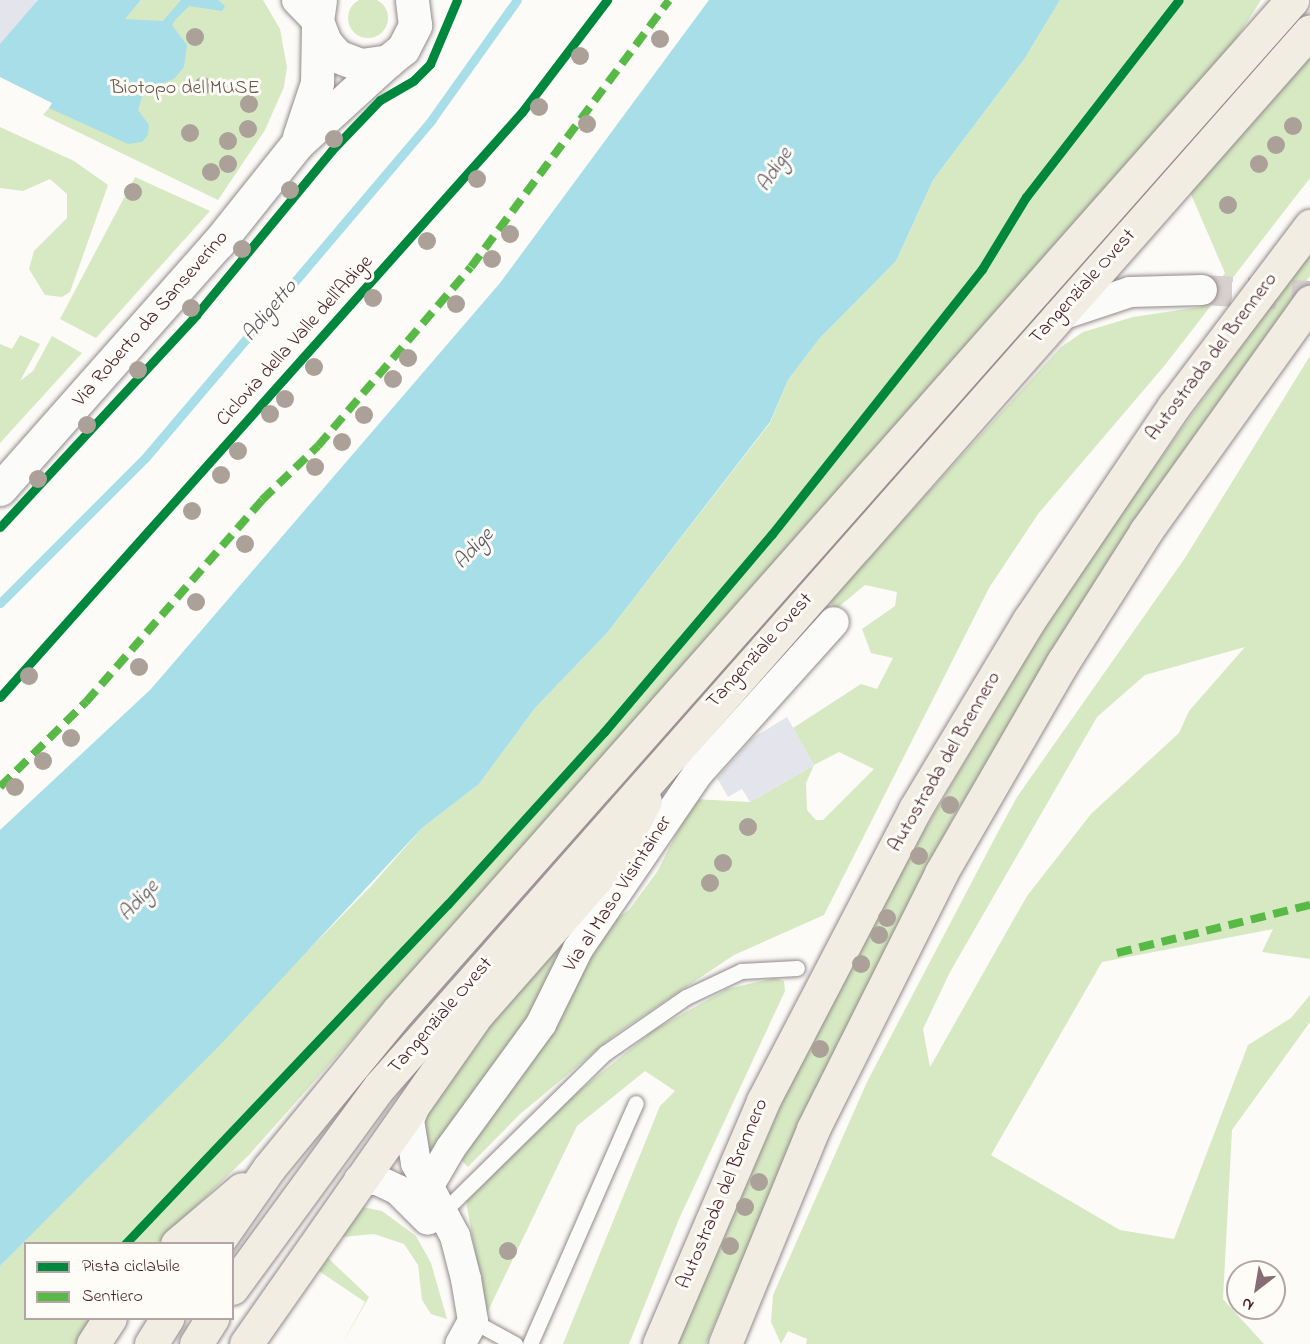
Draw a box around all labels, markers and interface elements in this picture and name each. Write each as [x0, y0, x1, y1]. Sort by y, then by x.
park label: Biotopo del MUSE [110, 76, 260, 100]
water label: Adige [752, 143, 798, 197]
street label: Tangenziale Ovest [1025, 224, 1141, 350]
street label: Via Roberto da Sanseverino [68, 226, 234, 412]
street label: Ciclovia della Valle dell'Adige [212, 250, 378, 432]
street label: Autostrada del Brennero [1141, 268, 1283, 446]
water label: Adigetto [237, 275, 303, 347]
water label: Adige [449, 523, 499, 575]
street label: Tangenziale Ovest [702, 588, 818, 714]
street label: Autostrada del Brennero [884, 668, 1006, 856]
street label: Via al Maso Visintainer [559, 811, 677, 977]
water label: Adige [114, 875, 164, 927]
street label: Tangenziale Ovest [384, 953, 498, 1079]
street label: Autostrada del Brennero [672, 1095, 774, 1293]
legend [24, 1242, 234, 1320]
text: Pista ciclabile [82, 1254, 180, 1280]
north arrow [1226, 1260, 1286, 1320]
text: Sentiero [82, 1284, 143, 1310]
text: N [1237, 1291, 1259, 1317]

